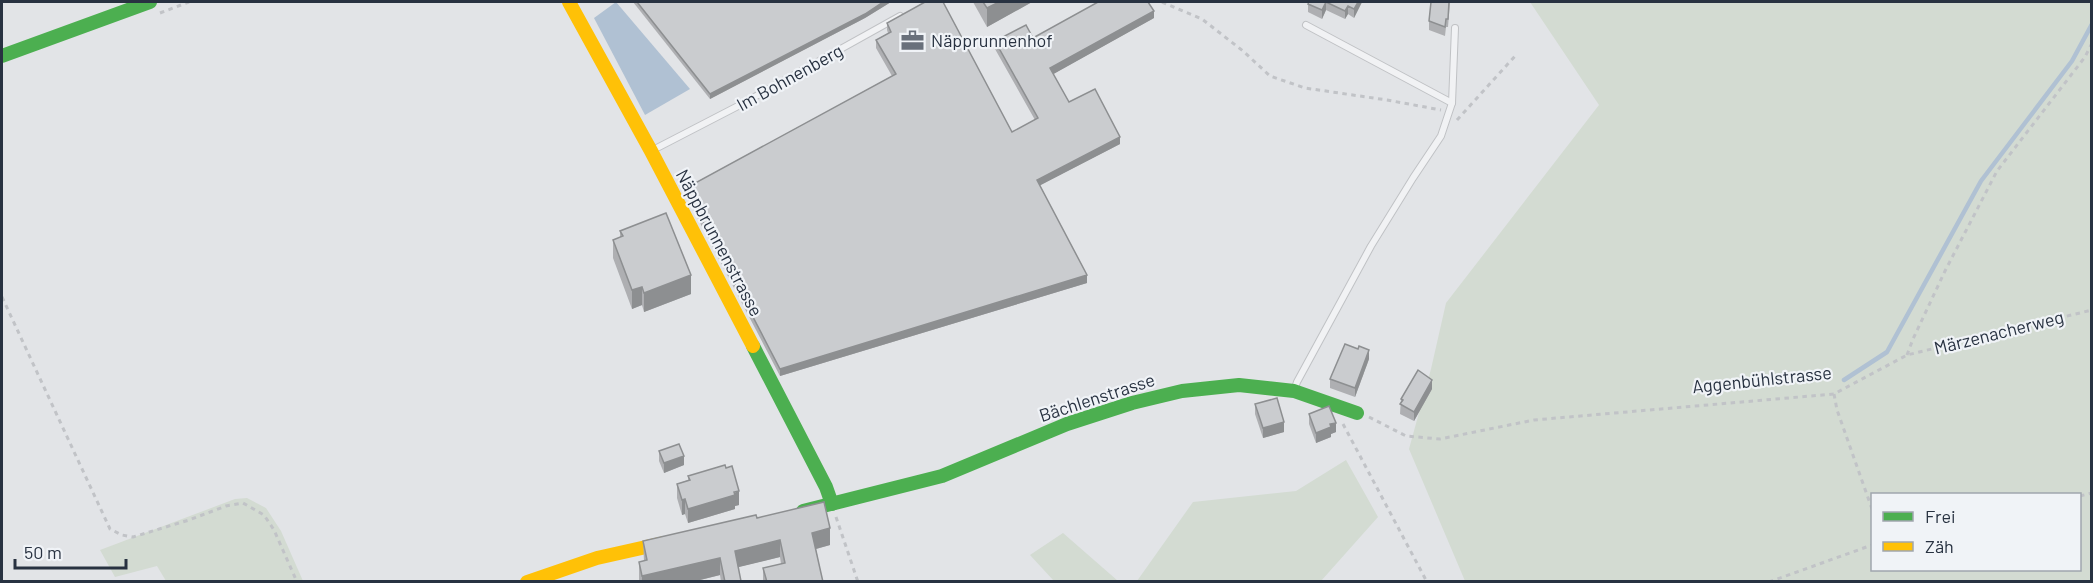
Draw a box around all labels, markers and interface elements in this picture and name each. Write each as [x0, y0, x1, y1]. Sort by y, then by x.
office icon: Näpprunnenhof [900, 28, 926, 54]
place label: Näpprunnenhof [931, 29, 1053, 51]
street label: Im Bohnenberg [733, 39, 846, 115]
street label: Näppbrunnenstrasse [672, 165, 768, 320]
street label: Märzenacherweg [1932, 305, 2066, 359]
street label: Aggenbühlstrasse [1691, 361, 1833, 397]
street label: Bächlenstrasse [1036, 368, 1157, 426]
legend [1871, 493, 2081, 571]
text: Frei [1925, 505, 1956, 527]
scale bar [15, 532, 126, 570]
text: Zäh [1925, 535, 1954, 557]
text: 50 m [24, 541, 62, 563]

